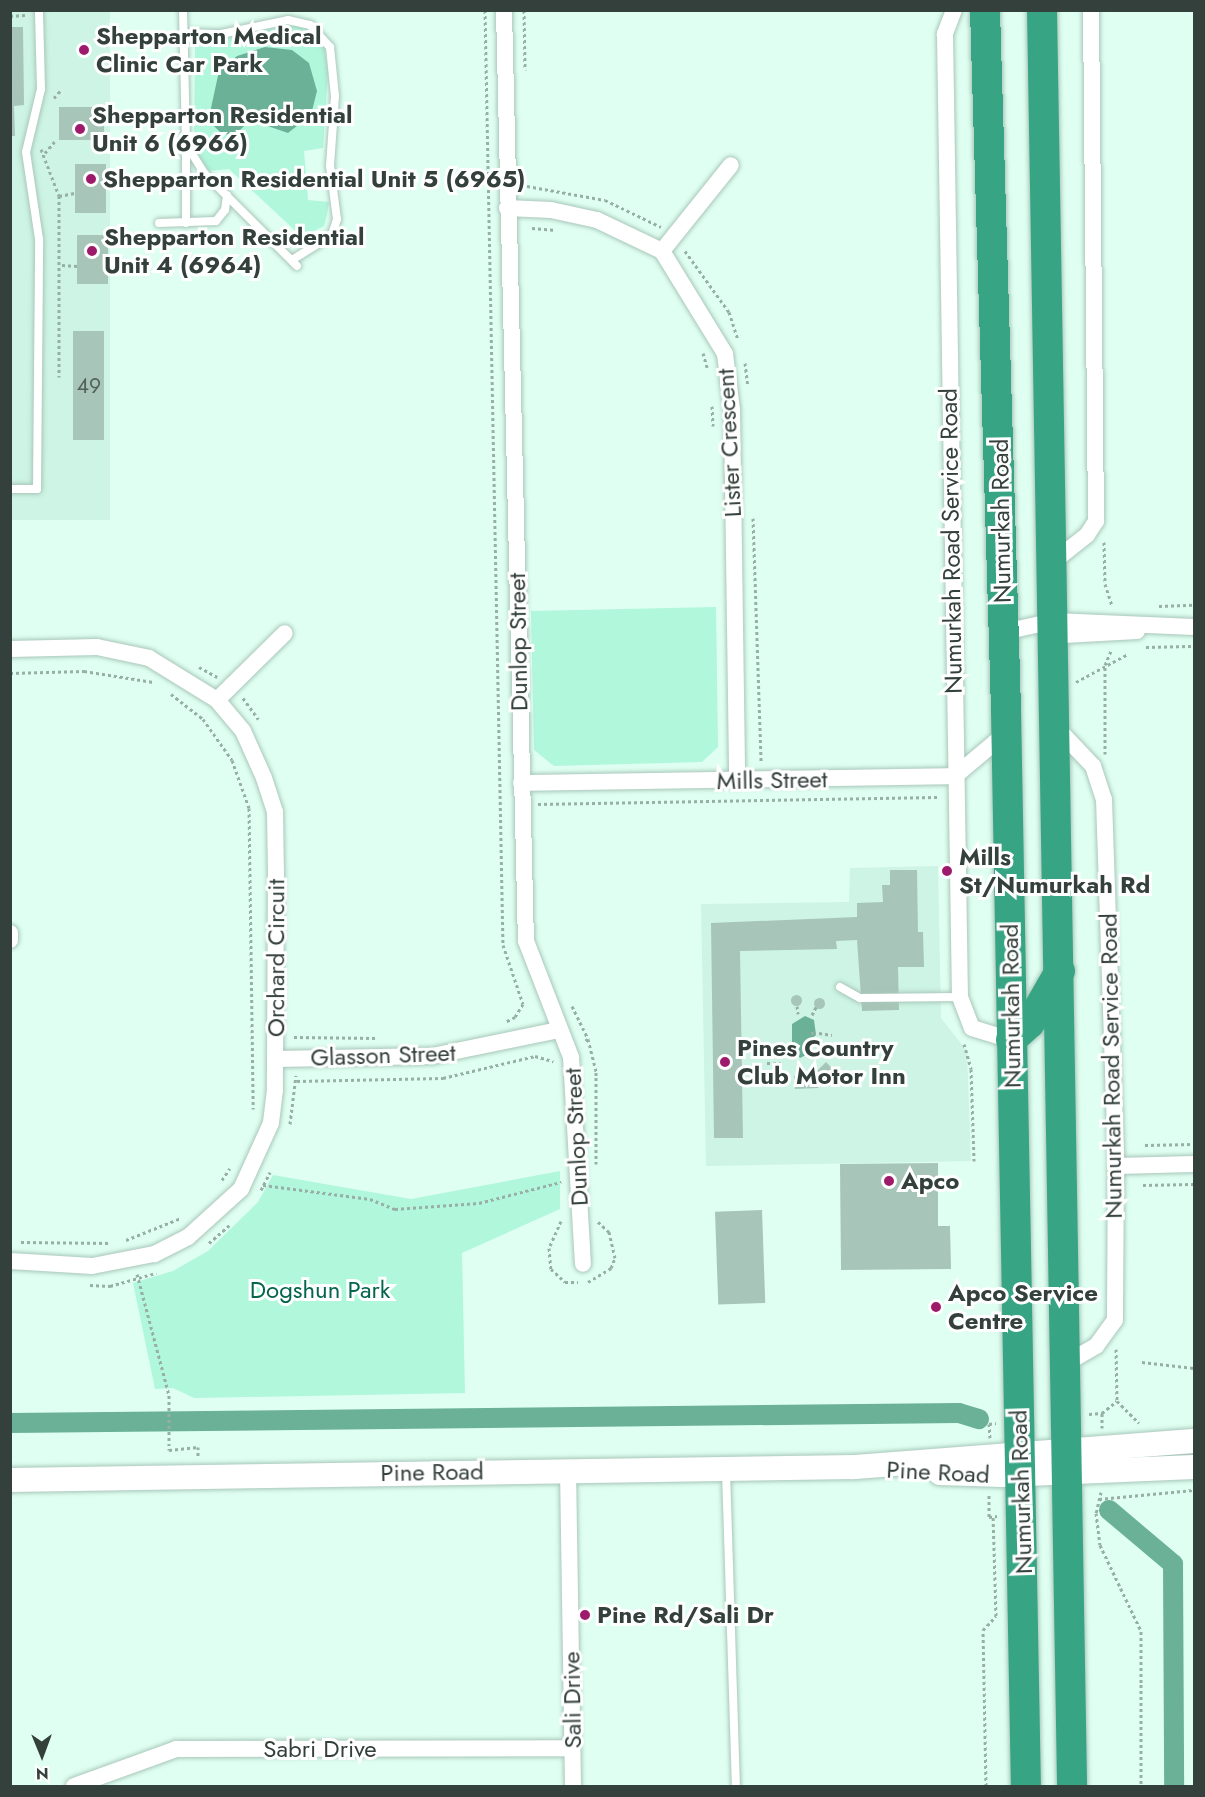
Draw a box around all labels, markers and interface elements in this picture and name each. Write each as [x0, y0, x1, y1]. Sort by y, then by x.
place label: Shepparton Medical Clinic Car Park [96, 22, 321, 78]
marker: Shepparton Medical Clinic Car Park [77, 43, 91, 57]
place label: Shepparton Residential Unit 6 (6966) [92, 101, 352, 157]
marker: Shepparton Residential Unit 6 (6966) [73, 122, 87, 136]
place label: Shepparton Residential Unit 5 (6965) [103, 165, 525, 193]
marker: Shepparton Residential Unit 5 (6965) [84, 172, 98, 186]
place label: Shepparton Residential Unit 4 (6964) [104, 223, 364, 279]
marker: Shepparton Residential Unit 4 (6964) [85, 244, 99, 258]
street label: Lister Crescent [711, 368, 747, 518]
house number: 49 [77, 373, 101, 399]
street label: Numurkah Road Service Road [934, 388, 968, 694]
street label: Numurkah Road [985, 439, 1017, 603]
street label: Dunlop Street [502, 573, 534, 711]
street label: Mills Street [716, 765, 828, 795]
place label: Mills St/Numurkah Rd [959, 843, 1150, 899]
marker: Mills St/Numurkah Rd [940, 864, 954, 878]
street label: Orchard Circuit [262, 879, 290, 1037]
street label: Numurkah Road Service Road [1094, 913, 1128, 1219]
street label: Numurkah Road [995, 924, 1027, 1088]
place label: Pines Country Club Motor Inn [737, 1034, 906, 1090]
street label: Glasson Street [310, 1038, 456, 1072]
marker: Pines Country Club Motor Inn [718, 1055, 732, 1069]
street label: Dunlop Street [558, 1067, 594, 1207]
place label: Apco [901, 1167, 959, 1195]
marker: Apco [882, 1174, 896, 1188]
park label: Dogshun Park [250, 1276, 390, 1304]
place label: Apco Service Centre [948, 1279, 1098, 1335]
marker: Apco Service Centre [929, 1300, 943, 1314]
street label: Numurkah Road [1004, 1409, 1038, 1575]
street label: Pine Road [886, 1455, 990, 1489]
street label: Pine Road [380, 1457, 484, 1487]
place label: Pine Rd/Sali Dr [597, 1601, 774, 1629]
marker: Pine Rd/Sali Dr [578, 1608, 592, 1622]
street label: Sali Drive [557, 1651, 587, 1749]
north arrow [12, 1725, 72, 1785]
street label: Sabri Drive [263, 1735, 377, 1763]
text: N [36, 1762, 49, 1785]

